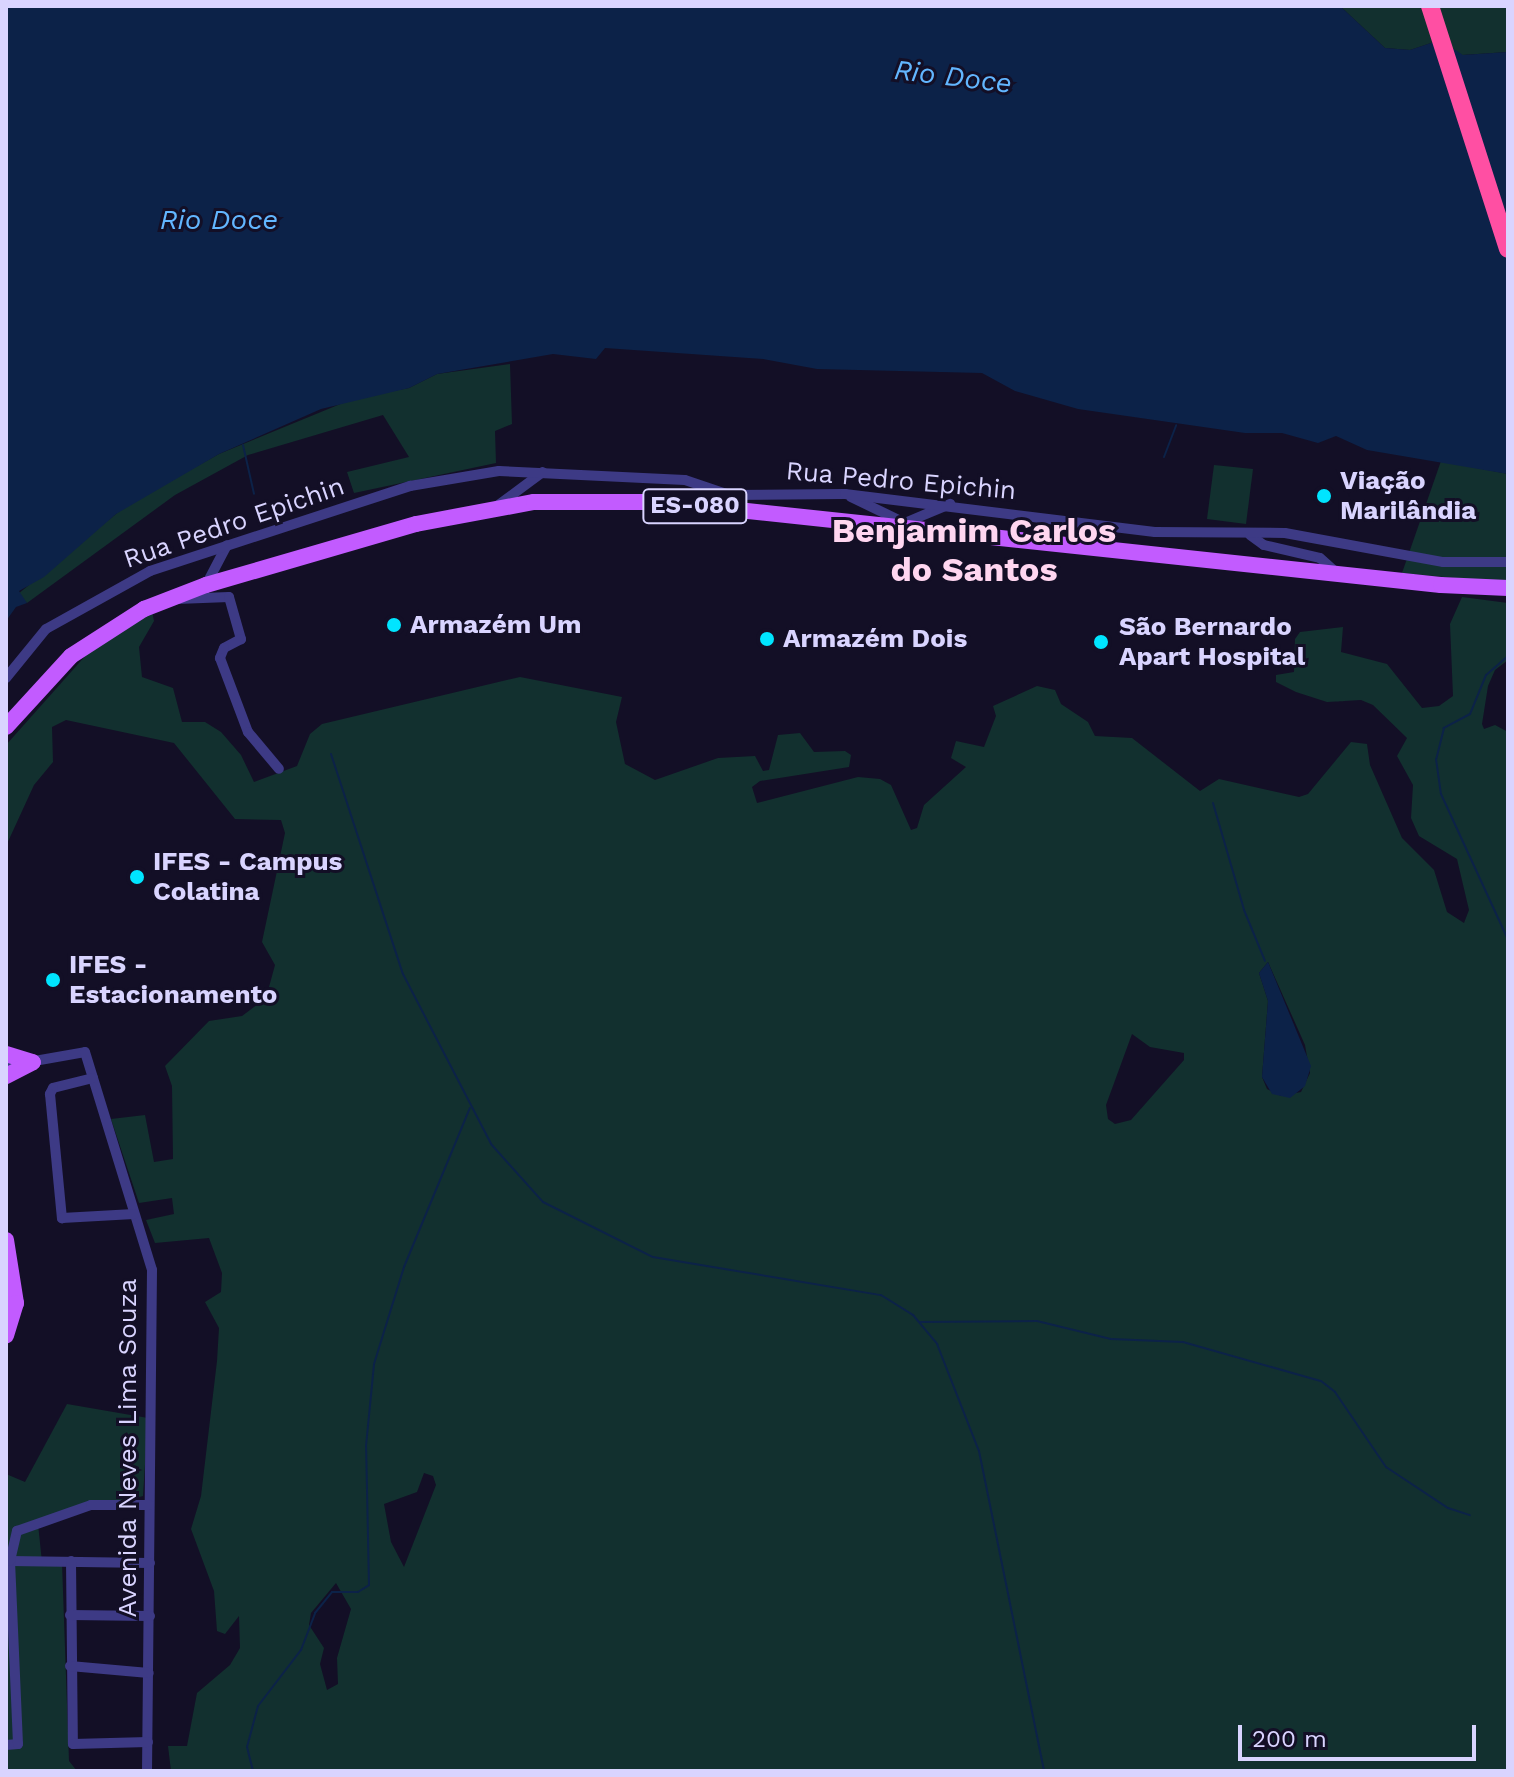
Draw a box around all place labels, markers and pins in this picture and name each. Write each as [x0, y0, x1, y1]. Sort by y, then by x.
place label: Viação Marilândia [1340, 465, 1476, 526]
marker: Viação Marilândia [1315, 487, 1333, 505]
place label: Armazém Um [410, 609, 581, 641]
place label: São Bernardo Apart Hospital [1119, 611, 1305, 672]
marker: Armazém Um [385, 616, 403, 634]
place label: Armazém Dois [783, 623, 967, 655]
marker: Armazém Dois [758, 630, 776, 648]
marker: São Bernardo Apart Hospital [1090, 631, 1112, 653]
place label: IFES - Campus Colatina [153, 846, 342, 908]
marker: IFES - Campus Colatina [128, 868, 146, 886]
place label: IFES - Estacionamento [69, 949, 277, 1010]
marker: IFES - Estacionamento [44, 971, 62, 989]

